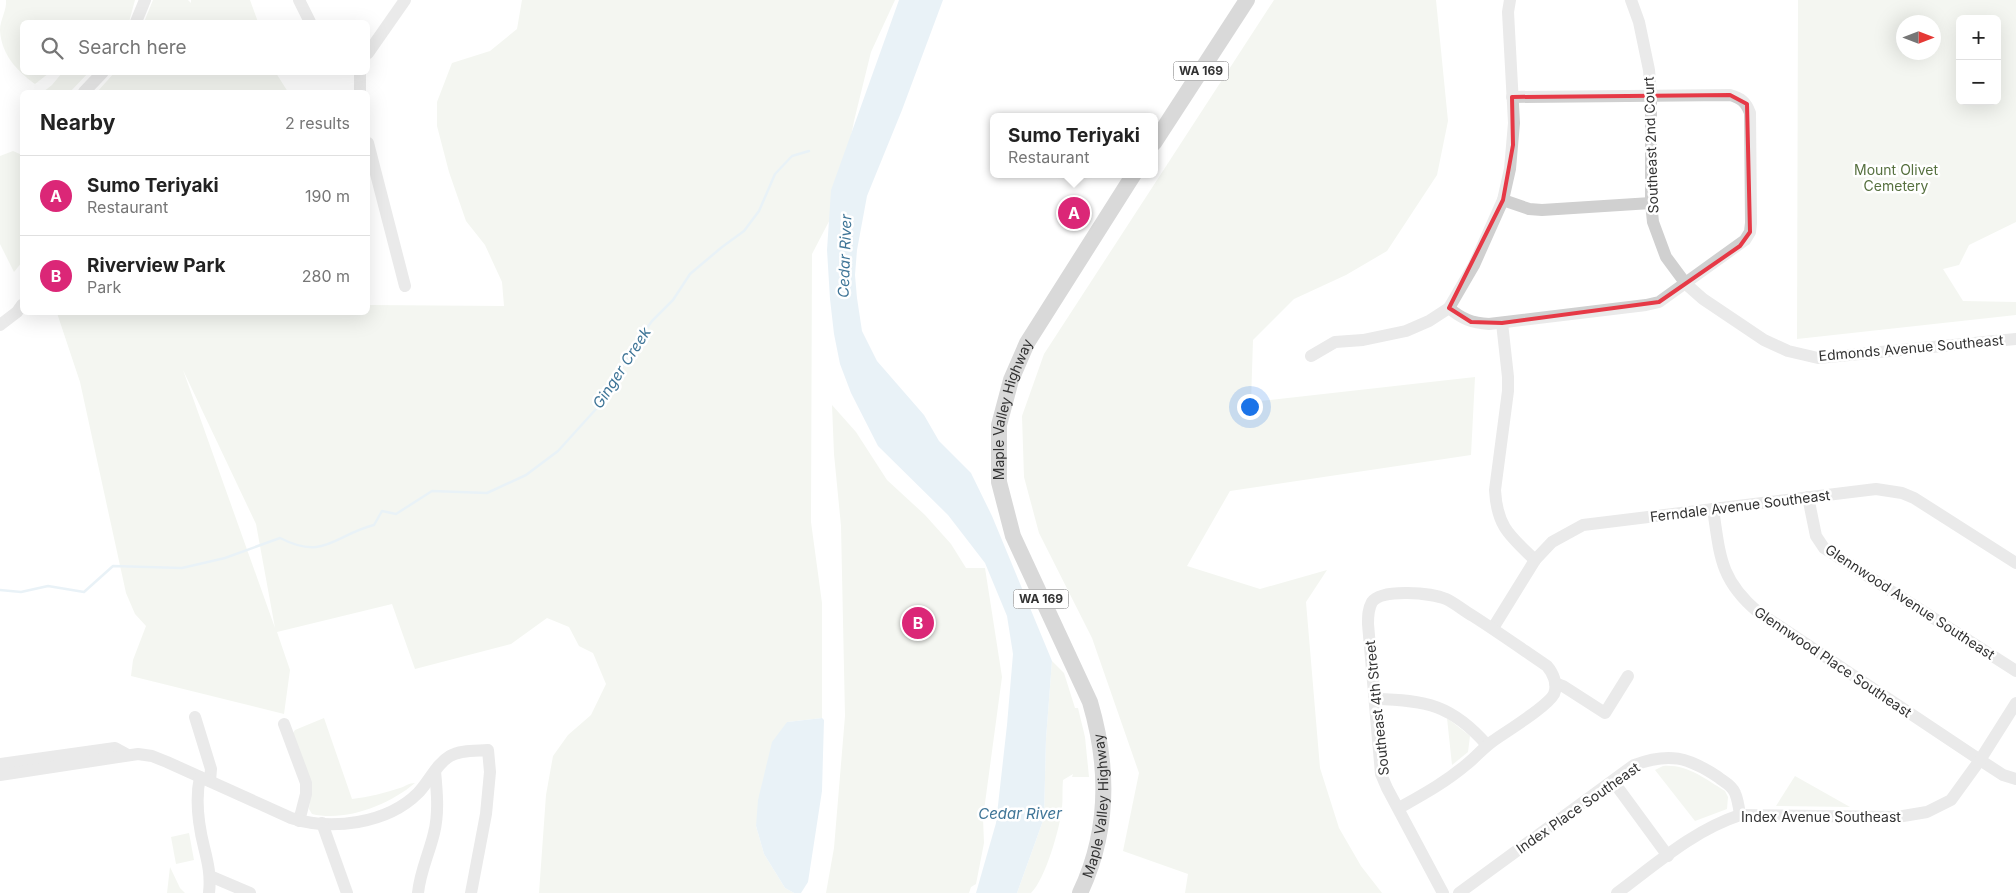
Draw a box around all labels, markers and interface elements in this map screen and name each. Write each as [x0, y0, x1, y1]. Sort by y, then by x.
north arrow [1896, 15, 1941, 60]
map controls [1956, 15, 2001, 105]
button: + [1956, 15, 2001, 60]
search box [20, 20, 370, 75]
icon: search [38, 34, 66, 62]
text: Search here [78, 36, 187, 59]
button: − [1956, 60, 2001, 105]
road number: WA 169 [1174, 61, 1228, 80]
street label: Southeast 2nd Court [1640, 76, 1661, 214]
text: Nearby [40, 110, 115, 135]
text: 2 results [285, 113, 350, 133]
popup [990, 113, 1158, 178]
text: Sumo Teriyaki [1008, 124, 1140, 147]
text: Restaurant [1008, 147, 1089, 167]
park label: Mount Olivet Cemetery [1854, 161, 1938, 194]
text: Sumo Teriyaki [87, 174, 219, 197]
text: A [50, 186, 62, 206]
text: 190 m [305, 186, 350, 206]
pin: A [1058, 194, 1090, 232]
text: Restaurant [87, 197, 168, 217]
water label: Cedar River [834, 214, 855, 298]
text: Riverview Park [87, 254, 225, 277]
text: B [51, 266, 61, 286]
text: 280 m [302, 266, 350, 286]
text: Park [87, 277, 121, 297]
water label: Ginger Creek [588, 323, 655, 412]
street label: Edmonds Avenue Southeast [1818, 331, 2005, 364]
street label: Maple Valley Highway [990, 336, 1036, 480]
your location [1237, 394, 1263, 420]
street label: Ferndale Avenue Southeast [1649, 486, 1831, 525]
street label: Glennwood Avenue Southeast [1822, 540, 1999, 663]
road number: WA 169 [1014, 590, 1068, 608]
street label: Glennwood Place Southeast [1751, 603, 1915, 721]
pin: B [902, 604, 934, 642]
street label: Southeast 4th Street [1361, 639, 1392, 777]
street label: Maple Valley Highway [1078, 732, 1111, 880]
street label: Index Place Southeast [1513, 758, 1643, 857]
water label: Cedar River [978, 804, 1062, 823]
street label: Index Avenue Southeast [1741, 808, 1901, 825]

